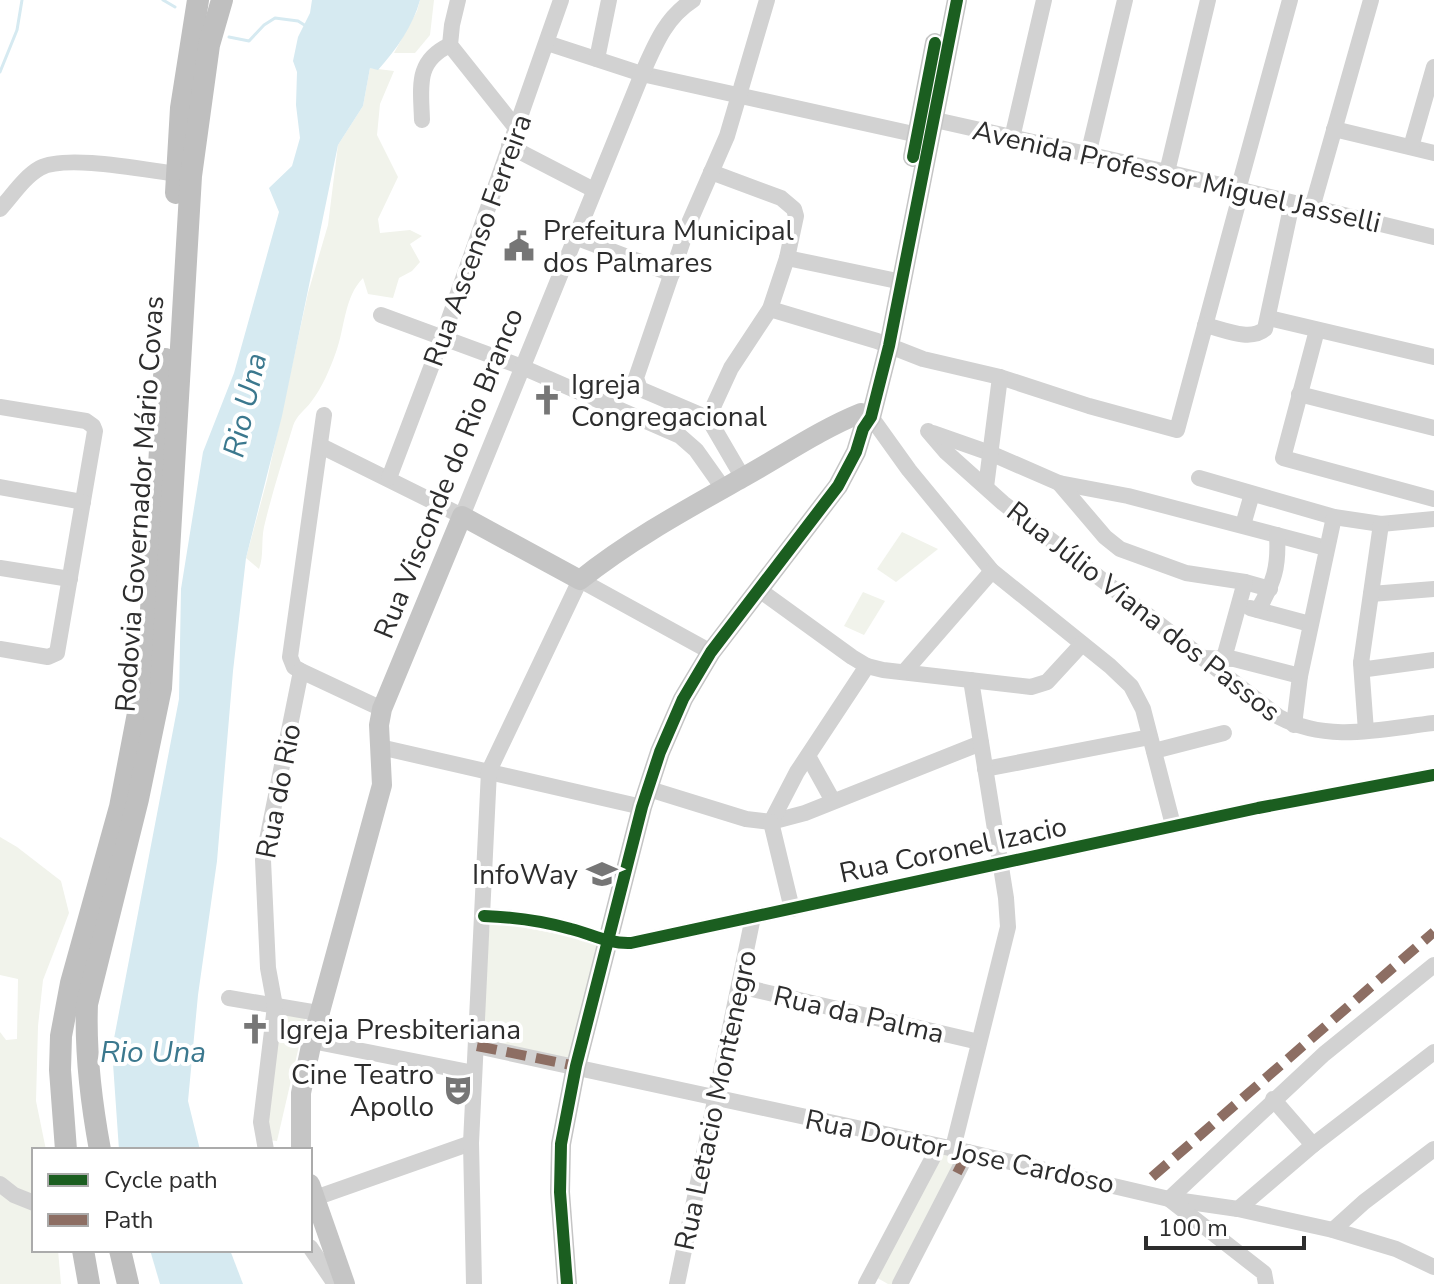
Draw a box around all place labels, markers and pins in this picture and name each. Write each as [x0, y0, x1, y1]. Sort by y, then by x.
place label: Prefeitura Municipal dos Palmares [543, 212, 795, 282]
public building icon: Prefeitura Municipal dos Palmares [502, 229, 536, 263]
place label: Igreja Congregacional [571, 366, 768, 436]
church icon: Igreja Congregacional [530, 383, 564, 417]
place label: InfoWay [472, 856, 579, 894]
school or university icon: InfoWay [585, 857, 619, 891]
place label: Igreja Presbiteriana [279, 1011, 521, 1049]
church icon: Igreja Presbiteriana [238, 1012, 272, 1046]
place label: Cine Teatro Apollo [291, 1056, 434, 1126]
theatre icon: Cine Teatro Apollo [441, 1073, 475, 1107]

